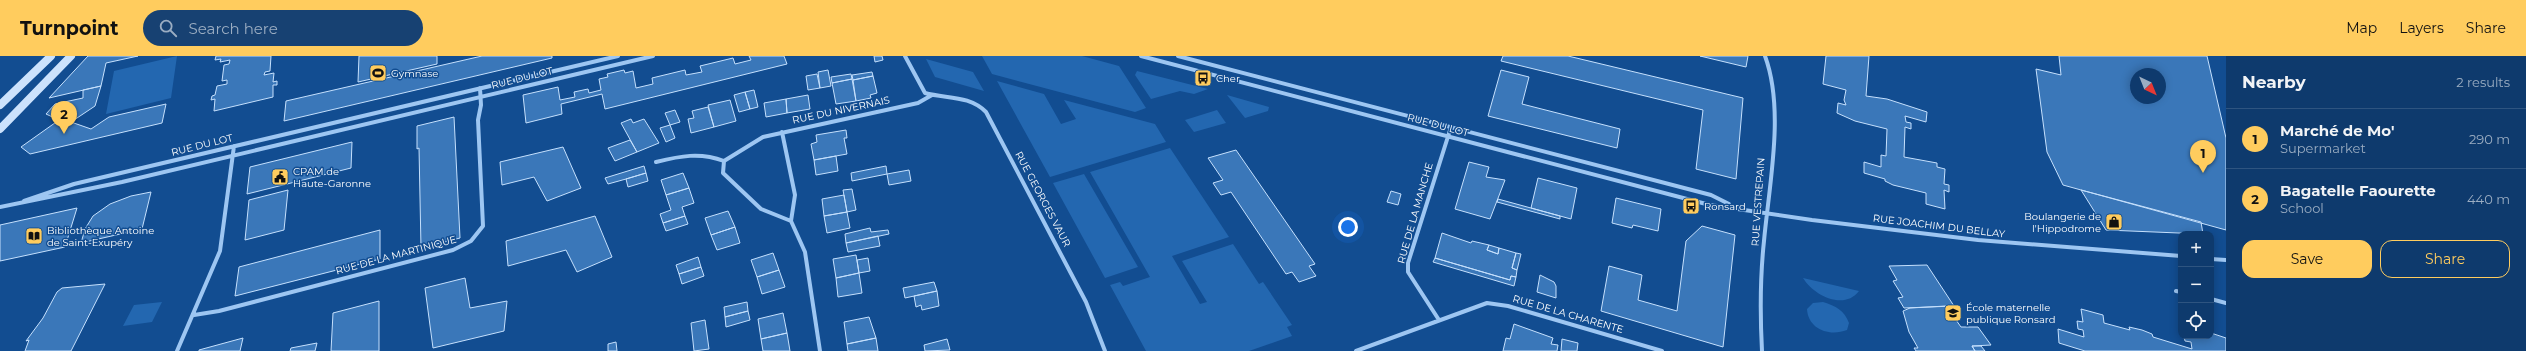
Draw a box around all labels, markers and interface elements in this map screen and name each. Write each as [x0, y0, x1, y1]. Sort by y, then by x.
search box [143, 10, 423, 46]
text: Turnpoint [20, 17, 119, 40]
icon: search [157, 17, 179, 39]
text: Search here [189, 19, 278, 38]
text: Map [2346, 19, 2377, 37]
text: Layers [2399, 19, 2444, 37]
text: Share [2466, 19, 2506, 37]
sports icon: Gymnase [368, 63, 388, 83]
street label: RUE DU LOT [490, 64, 554, 92]
place label: Gymnase [391, 67, 438, 80]
bus stop icon: Cher [1193, 68, 1213, 88]
north arrow [2130, 68, 2166, 104]
place label: Cher [1216, 72, 1240, 85]
text: Nearby [2242, 72, 2306, 92]
text: 2 results [2456, 74, 2510, 90]
street label: RUE DU NIVERNAIS [791, 93, 891, 127]
pin: 2 [51, 101, 77, 134]
street label: RUE DU LOT [1406, 111, 1470, 140]
text: Marché de Mo' [2280, 121, 2394, 140]
street label: RUE DU LOT [170, 131, 234, 159]
text: 1 [2252, 131, 2258, 147]
text: 290 m [2469, 131, 2510, 147]
pin: 1 [2190, 140, 2216, 173]
text: Supermarket [2280, 140, 2366, 156]
street label: RUE GEORGES VAUR [1012, 149, 1074, 249]
street label: RUE VESTREPAIN [1748, 157, 1768, 247]
street label: RUE DE LA MANCHE [1394, 161, 1436, 265]
place label: CPAM de Haute-Garonne [293, 165, 371, 190]
public building icon: CPAM de Haute-Garonne [270, 167, 290, 187]
text: Bagatelle Faourette [2280, 181, 2436, 200]
text: 2 [2251, 191, 2259, 207]
text: 440 m [2467, 191, 2510, 207]
bus stop icon: Ronsard [1681, 196, 1701, 216]
place label: Ronsard [1704, 200, 1746, 213]
text: School [2280, 200, 2324, 216]
place label: Boulangerie de l'Hippodrome [2024, 210, 2101, 235]
street label: RUE JOACHIM DU BELLAY [1872, 211, 2006, 241]
shop icon: Boulangerie de l'Hippodrome [2104, 212, 2124, 232]
your location [1338, 217, 1358, 237]
place label: Bibliothèque Antoine de Saint-Exupéry [47, 224, 154, 249]
library icon: Bibliothèque Antoine de Saint-Exupéry [24, 226, 44, 246]
map controls [2178, 231, 2214, 339]
button: + [2178, 231, 2214, 267]
street label: RUE DE LA MARTINIQUE [334, 233, 458, 277]
button: Save [2242, 240, 2372, 278]
button: Share [2380, 240, 2510, 278]
button: − [2178, 267, 2214, 303]
street label: RUE DE LA CHARENTE [1511, 292, 1625, 336]
place label: École maternelle publique Ronsard [1966, 301, 2056, 326]
school or university icon: École maternelle publique Ronsard [1943, 303, 1963, 323]
button: locate [2178, 303, 2214, 339]

